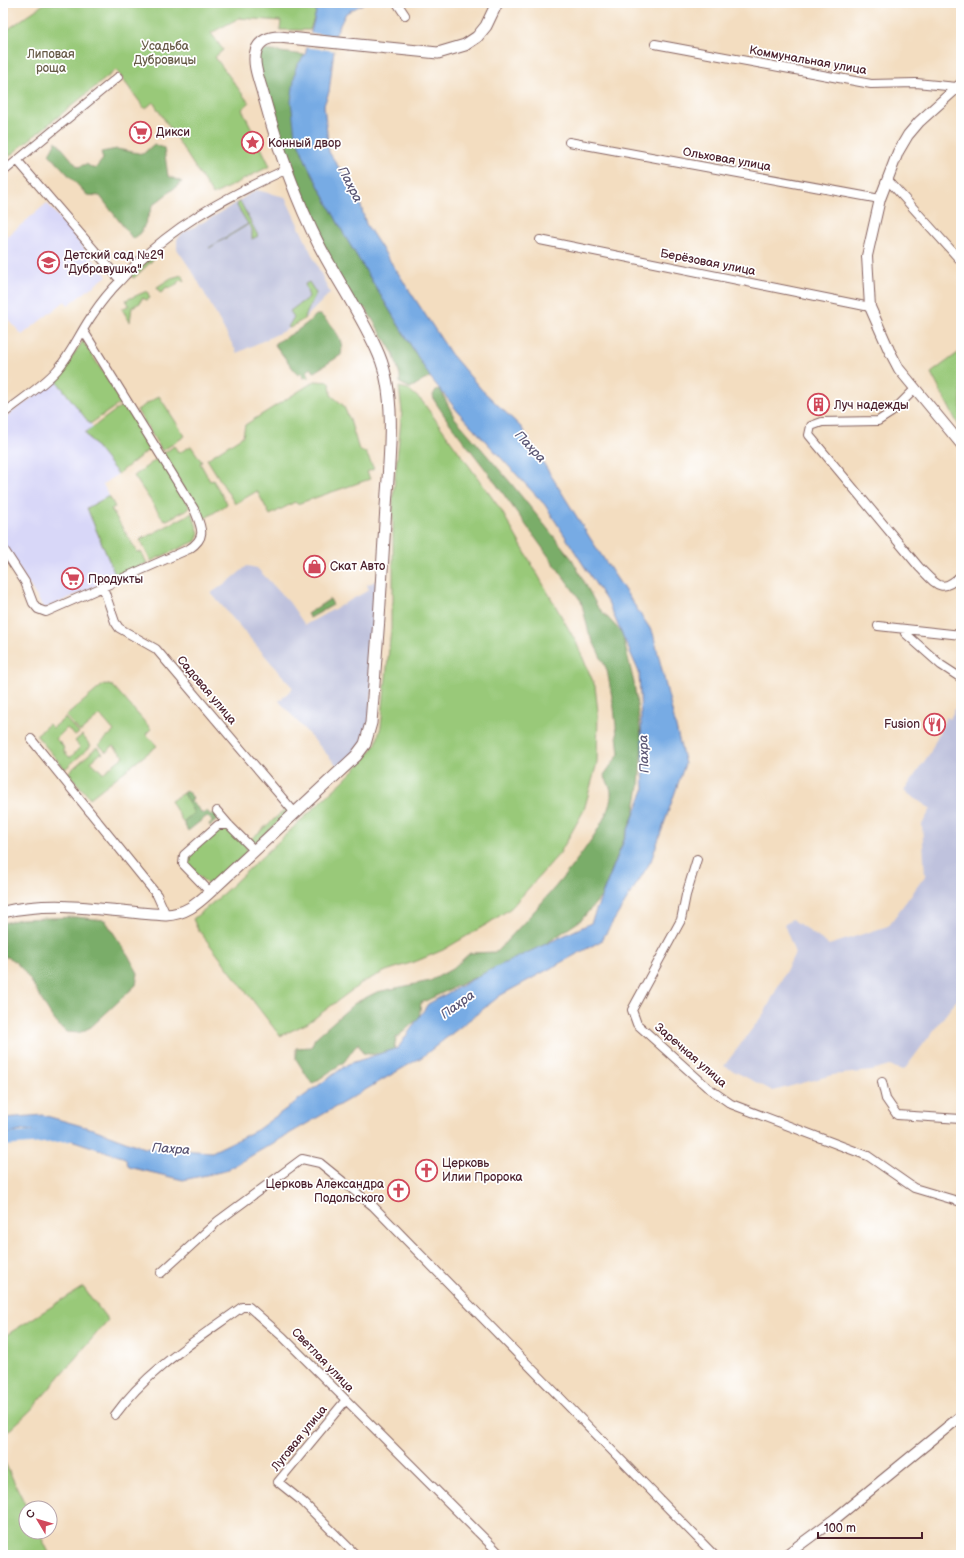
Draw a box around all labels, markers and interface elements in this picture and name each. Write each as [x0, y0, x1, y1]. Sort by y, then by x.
park label: Усадьба Дубровицы [134, 39, 196, 68]
street label: Коммунальная улица [748, 43, 868, 78]
park label: Липовая роща [26, 47, 75, 76]
supermarket icon: Дикси [128, 119, 154, 145]
place label: Дикси [156, 125, 190, 140]
place icon: Конный двор [239, 130, 265, 156]
place label: Конный двор [268, 136, 341, 151]
street label: Ольховая улица [682, 144, 772, 175]
water label: Пахра [334, 164, 366, 205]
street label: Берёзовая улица [659, 246, 757, 279]
place label: Детский сад №29 "Дубравушка" [64, 248, 164, 277]
school or university icon: Детский сад №29 "Дубравушка" [36, 249, 62, 275]
building icon: Луч надежды [806, 392, 832, 418]
place label: Луч надежды [833, 398, 909, 413]
water label: Пахра [511, 427, 549, 466]
shop icon: Скат Авто [301, 553, 327, 579]
place label: Скат Авто [330, 559, 385, 574]
supermarket icon: Продукты [59, 566, 85, 592]
place label: Продукты [88, 572, 143, 587]
street label: Садовая улица [173, 653, 240, 728]
restaurant icon: Fusion [922, 711, 948, 737]
place label: Fusion [884, 717, 920, 732]
water label: Пахра [635, 734, 653, 773]
water label: Пахра [437, 987, 478, 1023]
street label: Заречная улица [651, 1020, 730, 1091]
water label: Пахра [151, 1140, 191, 1158]
place label: Церковь Илии Пророка [442, 1156, 523, 1185]
church icon: Церковь Илии Пророка [414, 1157, 440, 1183]
place label: Церковь Александра Подольского [266, 1177, 384, 1206]
church icon: Церковь Александра Подольского [386, 1178, 412, 1204]
street label: Светлая улица [288, 1325, 357, 1396]
street label: Луговая улица [268, 1402, 330, 1475]
north arrow [18, 1500, 58, 1540]
text: С [23, 1507, 38, 1521]
scale bar [818, 1514, 922, 1540]
text: 100 m [824, 1521, 856, 1536]

